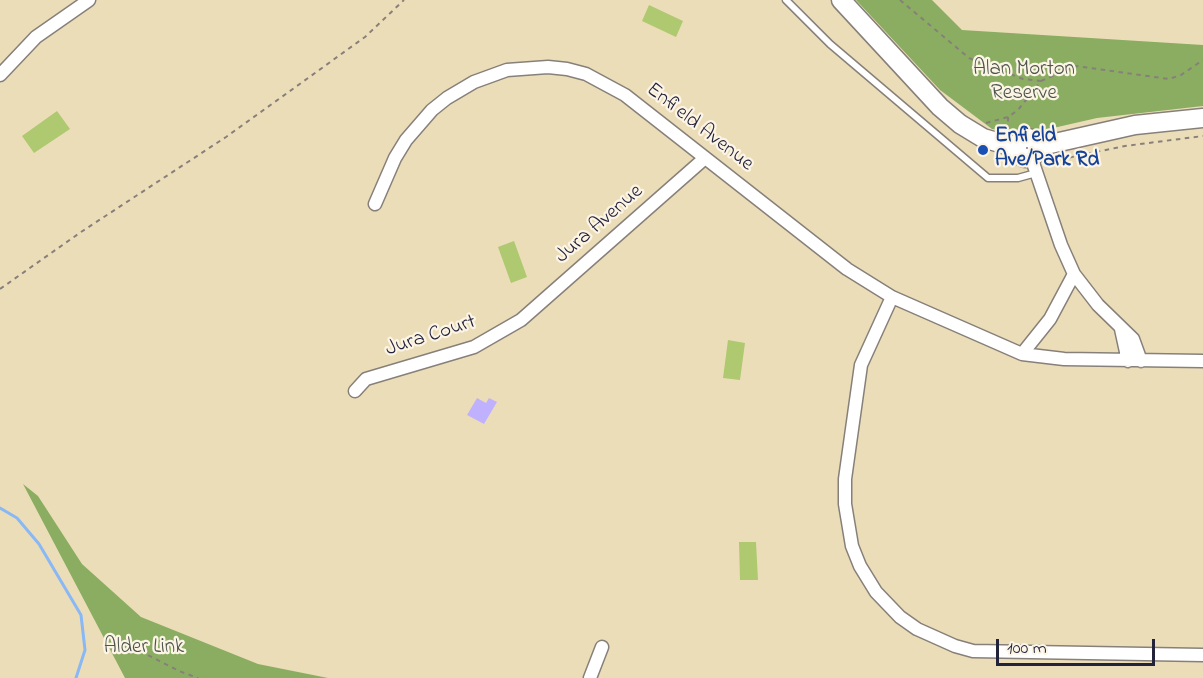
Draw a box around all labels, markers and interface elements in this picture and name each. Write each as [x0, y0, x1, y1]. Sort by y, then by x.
park label: Alan Morton Reserve [973, 58, 1075, 108]
street label: Enfield Avenue [640, 78, 758, 178]
place label: Enfield Ave/Park Rd [995, 125, 1099, 175]
marker: Enfield Ave/Park Rd [976, 143, 990, 157]
street label: Jura Avenue [551, 180, 649, 270]
street label: Jura Court [383, 311, 479, 363]
scale bar [999, 627, 1158, 665]
park label: Alder Link [104, 636, 184, 662]
text: 100 m [1007, 636, 1047, 662]

